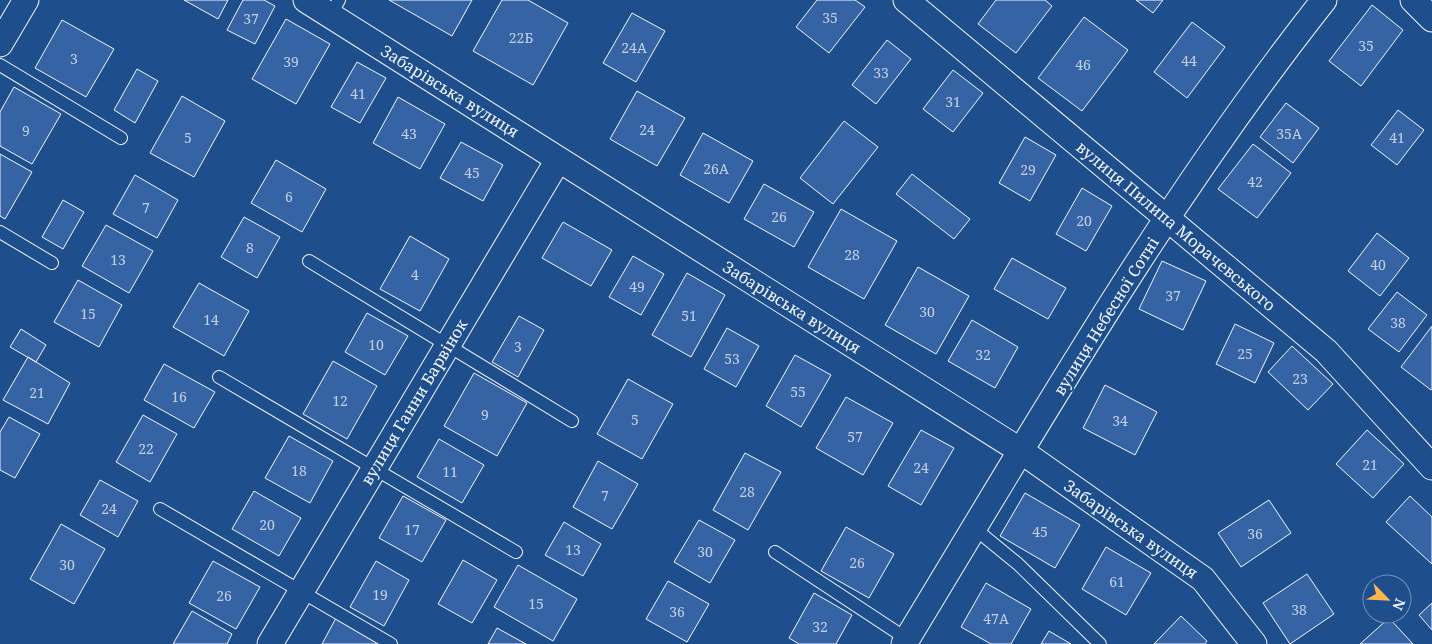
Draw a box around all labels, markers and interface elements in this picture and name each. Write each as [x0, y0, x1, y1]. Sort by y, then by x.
house number: 35 [822, 8, 838, 27]
house number: 37 [243, 9, 259, 28]
house number: 22Б [509, 28, 533, 47]
house number: 35 [1358, 36, 1374, 55]
house number: 24А [621, 38, 647, 57]
street label: Забарівська вулиця [377, 40, 523, 142]
house number: 3 [70, 49, 78, 68]
house number: 44 [1181, 51, 1197, 70]
house number: 39 [283, 52, 299, 71]
house number: 46 [1075, 55, 1091, 74]
house number: 33 [873, 63, 889, 82]
house number: 41 [350, 84, 366, 103]
house number: 31 [945, 92, 961, 111]
house number: 24 [639, 120, 655, 139]
house number: 9 [22, 121, 30, 140]
house number: 43 [401, 124, 417, 143]
house number: 35А [1276, 124, 1302, 143]
house number: 5 [184, 128, 192, 147]
house number: 41 [1389, 128, 1405, 147]
street label: вулиця Пилипа Морачевського [1072, 136, 1280, 316]
house number: 26А [703, 159, 729, 178]
house number: 29 [1020, 160, 1036, 179]
house number: 45 [464, 163, 480, 182]
house number: 42 [1247, 172, 1263, 191]
house number: 6 [285, 187, 293, 206]
house number: 7 [142, 198, 150, 217]
house number: 26 [771, 207, 787, 226]
house number: 20 [1076, 211, 1092, 230]
street label: вулиця Небесної Сотні [1048, 232, 1164, 399]
house number: 8 [246, 238, 254, 257]
house number: 28 [844, 245, 860, 264]
house number: 13 [110, 250, 126, 269]
house number: 40 [1370, 255, 1386, 274]
street label: Забарівська вулиця [719, 256, 865, 358]
house number: 4 [411, 265, 419, 284]
house number: 49 [629, 277, 645, 296]
house number: 37 [1165, 286, 1181, 305]
house number: 30 [919, 302, 935, 321]
house number: 15 [80, 304, 96, 323]
house number: 51 [681, 306, 697, 325]
house number: 14 [203, 310, 219, 329]
house number: 38 [1390, 313, 1406, 332]
street label: вулиця Ганни Барвінок [356, 314, 473, 489]
house number: 10 [368, 335, 384, 354]
house number: 3 [514, 337, 522, 356]
house number: 25 [1237, 344, 1253, 363]
house number: 32 [975, 345, 991, 364]
house number: 53 [724, 349, 740, 368]
house number: 23 [1292, 369, 1308, 388]
house number: 55 [790, 382, 806, 401]
house number: 21 [29, 383, 45, 402]
house number: 16 [171, 387, 187, 406]
house number: 12 [332, 391, 348, 410]
house number: 9 [481, 405, 489, 424]
house number: 5 [631, 410, 639, 429]
house number: 34 [1112, 411, 1128, 430]
house number: 57 [847, 427, 863, 446]
house number: 22 [138, 439, 154, 458]
house number: 21 [1362, 455, 1378, 474]
house number: 24 [913, 458, 929, 477]
house number: 18 [291, 461, 307, 480]
house number: 11 [442, 462, 458, 481]
street label: Забарівська вулиця [1060, 474, 1202, 584]
house number: 28 [739, 482, 755, 501]
house number: 7 [601, 486, 609, 505]
house number: 24 [101, 499, 117, 518]
house number: 20 [259, 515, 275, 534]
house number: 17 [404, 520, 420, 539]
house number: 45 [1032, 522, 1048, 541]
house number: 36 [1247, 524, 1263, 543]
house number: 13 [565, 540, 581, 559]
house number: 30 [697, 542, 713, 561]
house number: 26 [849, 553, 865, 572]
house number: 30 [59, 555, 75, 574]
house number: 61 [1109, 572, 1125, 591]
north arrow [1362, 574, 1412, 624]
house number: 19 [372, 585, 388, 604]
house number: 26 [216, 586, 232, 605]
house number: 15 [528, 594, 544, 613]
text: N [1388, 596, 1410, 613]
house number: 38 [1291, 600, 1307, 619]
house number: 36 [669, 602, 685, 621]
house number: 47А [983, 609, 1009, 628]
house number: 32 [812, 617, 828, 636]

